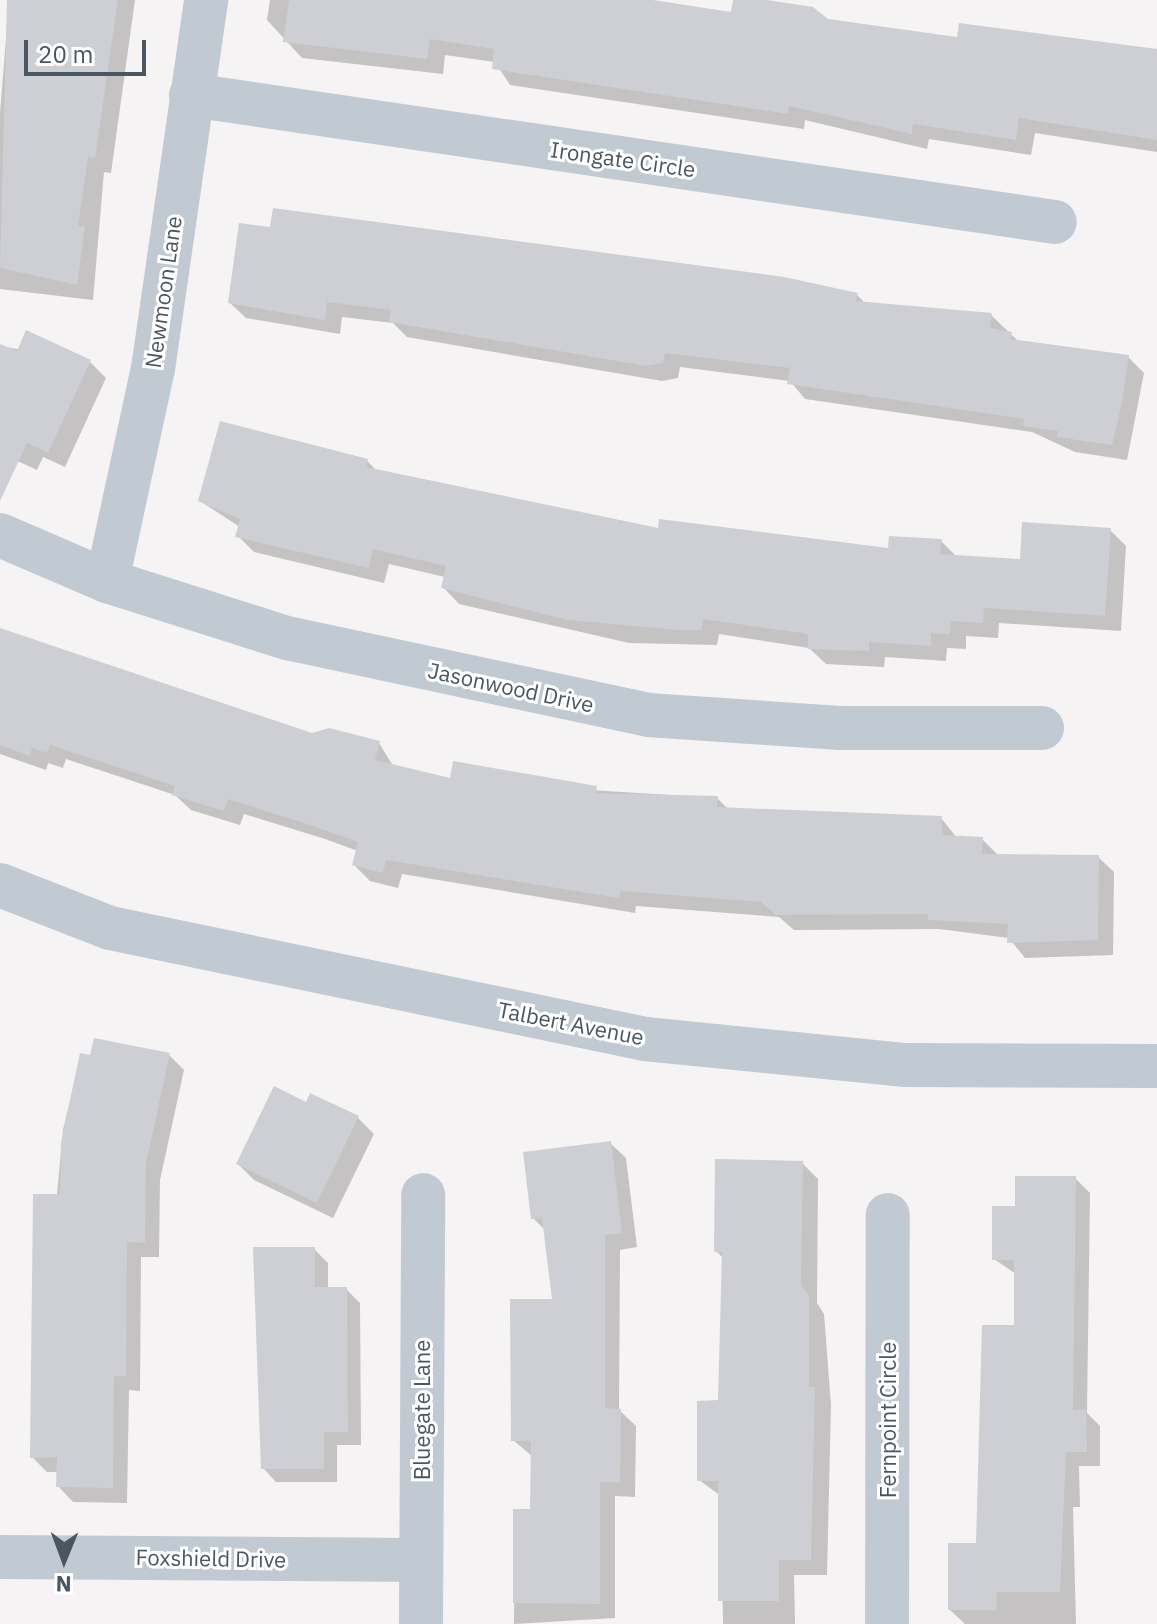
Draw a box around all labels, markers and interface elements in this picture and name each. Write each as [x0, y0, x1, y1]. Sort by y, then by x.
scale bar [28, 24, 150, 74]
text: 20 m [38, 38, 93, 70]
street label: Irongate Circle [549, 136, 697, 182]
street label: Newmoon Lane [139, 214, 187, 370]
street label: Jasonwood Drive [426, 657, 596, 717]
street label: Talbert Avenue [496, 996, 646, 1050]
street label: Bluegate Lane [409, 1340, 435, 1480]
street label: Fernpoint Circle [875, 1342, 901, 1498]
north arrow [24, 1520, 104, 1600]
street label: Foxshield Drive [135, 1543, 287, 1573]
text: N [55, 1570, 72, 1599]

